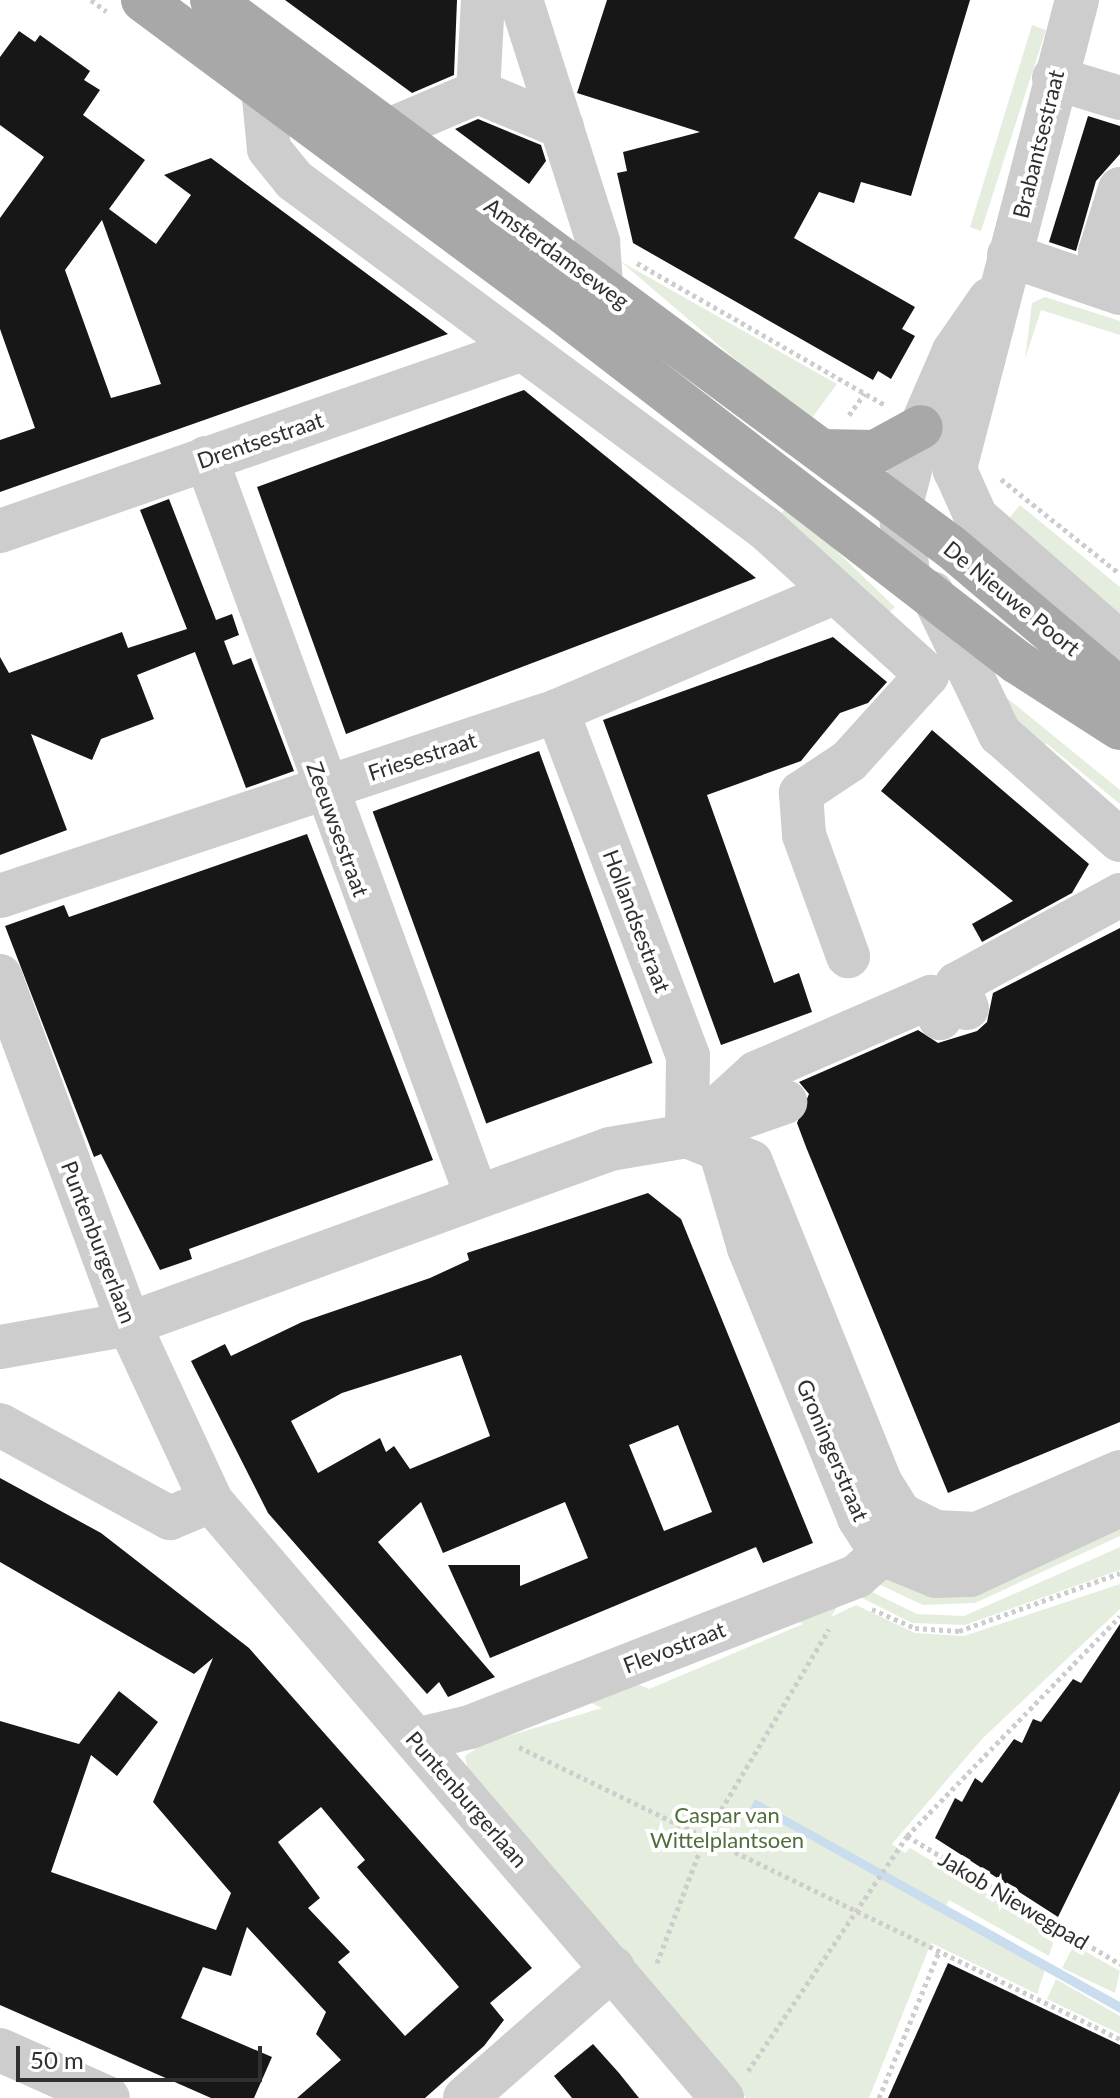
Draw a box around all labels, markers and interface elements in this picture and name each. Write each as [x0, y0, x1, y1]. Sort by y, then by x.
street label: Brabantsestraat [1007, 67, 1069, 221]
street label: Amsterdamseweg [480, 192, 634, 314]
street label: Drentsestraat [193, 406, 327, 474]
street label: De Nieuwe Poort [939, 535, 1085, 661]
street label: Friesestraat [364, 726, 480, 786]
street label: Zeeuwsestraat [301, 758, 375, 900]
street label: Hollandsestraat [598, 846, 676, 996]
street label: Puntenburgerlaan [56, 1157, 142, 1327]
street label: Groningerstraat [791, 1375, 875, 1525]
street label: Flevostraat [619, 1615, 729, 1679]
street label: Puntenburgerlaan [401, 1726, 533, 1872]
park label: Caspar van Wittelplantsoen [650, 1801, 804, 1852]
street label: Jakob Niewegpad [934, 1845, 1094, 1955]
scale bar [20, 2030, 266, 2080]
text: 50 m [30, 2045, 84, 2074]

